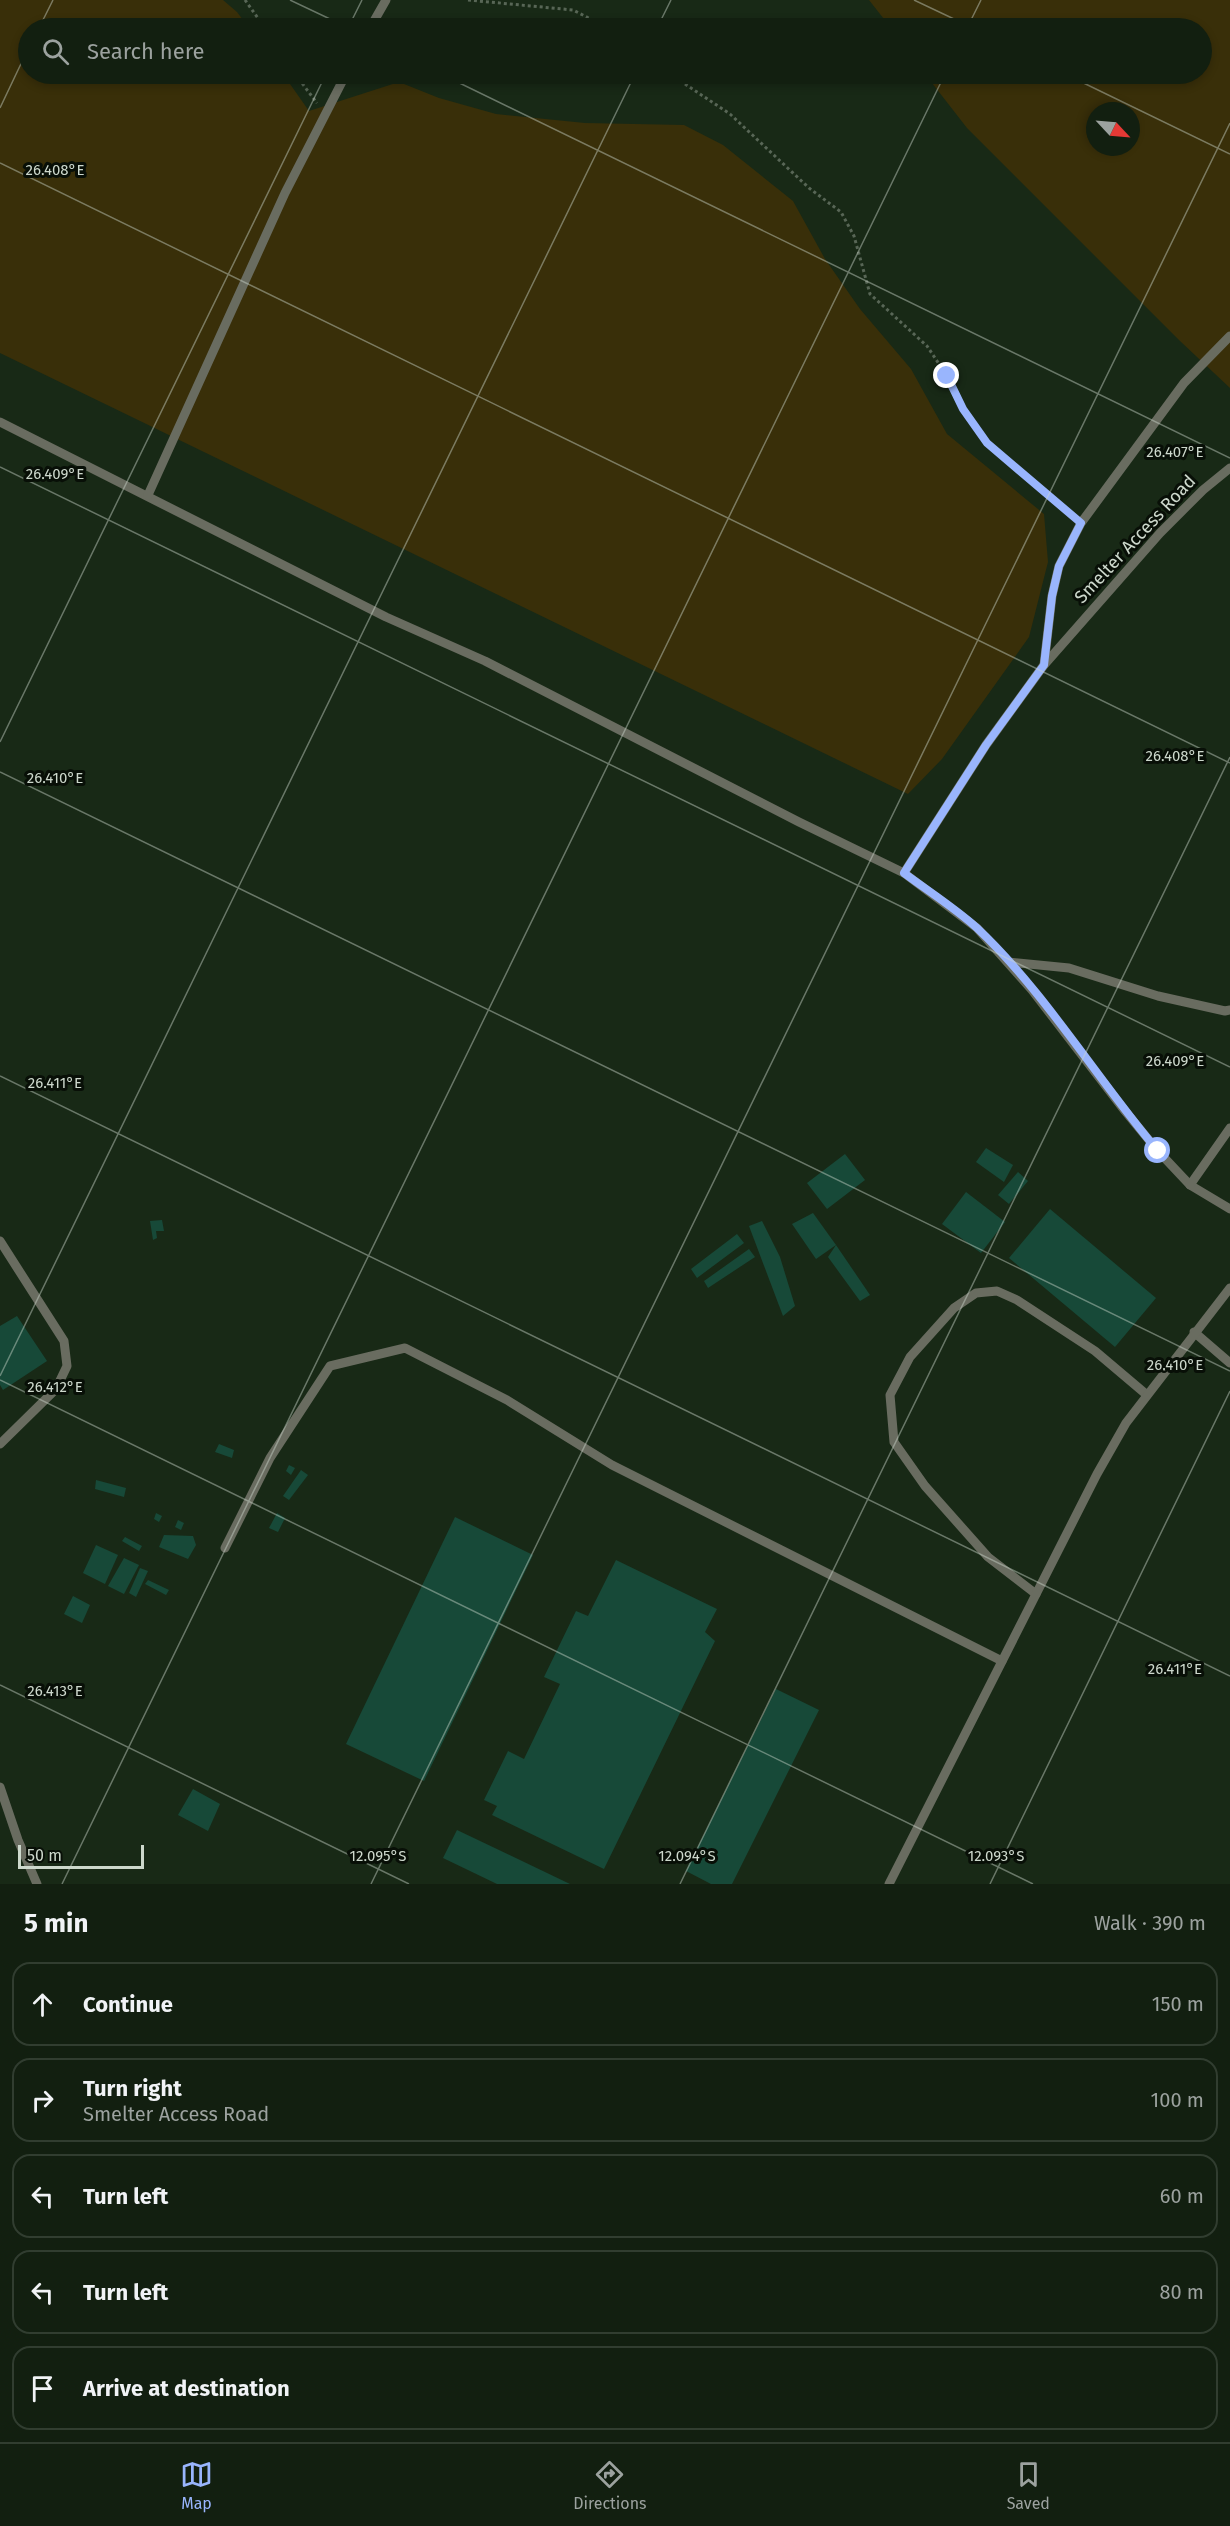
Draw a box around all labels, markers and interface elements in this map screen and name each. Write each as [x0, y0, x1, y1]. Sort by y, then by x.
search box [18, 18, 1212, 84]
icon: search [39, 35, 72, 68]
text: Search here [87, 38, 205, 65]
north arrow [1086, 102, 1140, 156]
text: 26.408°E [25, 161, 85, 179]
route end [933, 362, 959, 388]
text: 26.407°E [1146, 443, 1204, 461]
text: 26.409°E [26, 465, 84, 483]
street label: Smelter Access Road [1070, 470, 1200, 608]
text: 26.408°E [1145, 747, 1205, 765]
text: 26.410°E [27, 769, 83, 787]
text: 26.409°E [1146, 1052, 1204, 1070]
text: 26.411°E [28, 1074, 82, 1092]
route start [1144, 1137, 1170, 1163]
text: 26.410°E [1147, 1356, 1203, 1374]
text: 26.412°E [27, 1378, 83, 1396]
text: 26.411°E [1148, 1660, 1202, 1678]
text: 26.413°E [27, 1682, 83, 1700]
scale bar [18, 1842, 144, 1870]
text: 50 m [27, 1846, 62, 1865]
text: 12.095°S [350, 1847, 406, 1865]
text: 12.094°S [658, 1847, 716, 1865]
text: 12.093°S [968, 1847, 1024, 1865]
text: 5 min [24, 1908, 88, 1939]
text: Walk · 390 m [1094, 1911, 1206, 1935]
icon: ahead [26, 1988, 59, 2021]
text: Continue [83, 1991, 173, 2018]
text: 150 m [1152, 1992, 1204, 2016]
text: Turn right [83, 2075, 182, 2102]
icon: right [26, 2084, 59, 2117]
text: 100 m [1151, 2088, 1204, 2112]
text: Smelter Access Road [83, 2102, 269, 2126]
icon: left [26, 2180, 59, 2213]
text: Turn left [83, 2183, 168, 2210]
text: 60 m [1160, 2184, 1204, 2208]
icon: left [26, 2276, 59, 2309]
text: Turn left [83, 2279, 168, 2306]
text: 80 m [1159, 2280, 1204, 2304]
icon: arrive [26, 2372, 59, 2405]
text: Arrive at destination [83, 2375, 290, 2402]
tab: Map [180, 2458, 213, 2513]
tab: Directions [573, 2458, 647, 2513]
tab: Saved [1007, 2458, 1050, 2513]

